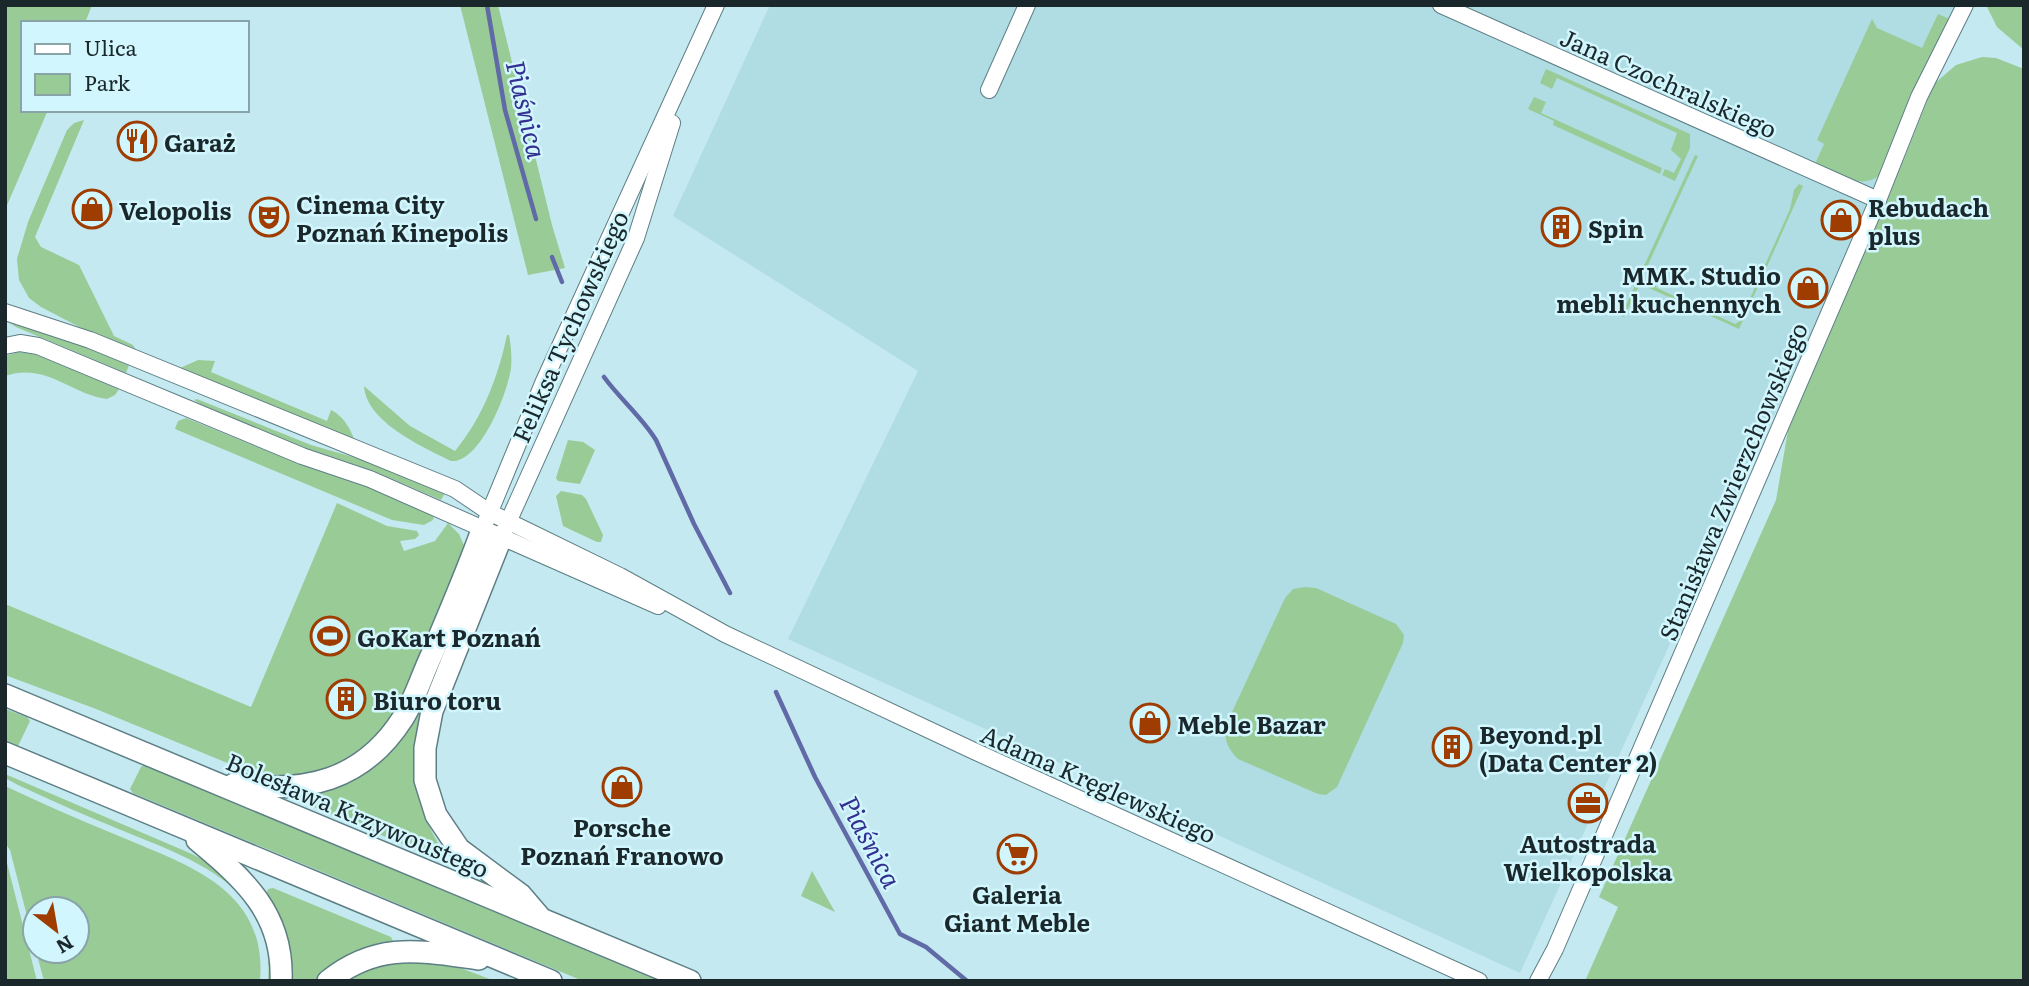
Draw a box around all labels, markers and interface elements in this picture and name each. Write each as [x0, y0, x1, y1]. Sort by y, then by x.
street label: Jana Czochralskiego [1555, 18, 1783, 146]
legend [21, 21, 248, 112]
text: Ulica [84, 31, 138, 62]
water label: Piaśnica [498, 56, 558, 162]
text: Park [84, 66, 130, 97]
restaurant icon: Garaż [116, 120, 158, 162]
place label: Garaż [164, 124, 236, 159]
place label: Cinema City Poznań Kinepolis [296, 186, 508, 249]
shop icon: Velopolis [71, 188, 113, 230]
place label: Rebudach plus [1868, 189, 1989, 252]
place label: Velopolis [119, 192, 232, 227]
theatre icon: Cinema City Poznań Kinepolis [248, 196, 290, 238]
shop icon: Rebudach plus [1820, 199, 1862, 241]
street label: Feliksa Tychowskiego [502, 204, 636, 448]
building icon: Spin [1540, 206, 1582, 248]
place label: Spin [1588, 210, 1644, 245]
place label: MMK. Studio mebli kuchennych [1556, 257, 1781, 320]
shop icon: MMK. Studio mebli kuchennych [1787, 267, 1829, 309]
street label: Stanisława Zwierzchowskiego [1649, 316, 1815, 646]
sports icon: GoKart Poznań [309, 615, 351, 657]
place label: GoKart Poznań [357, 619, 541, 654]
building icon: Biuro toru [325, 678, 367, 720]
place label: Biuro toru [373, 682, 501, 717]
shop icon: Meble Bazar [1129, 702, 1171, 744]
place label: Meble Bazar [1177, 706, 1326, 741]
street label: Adama Kręglewskiego [976, 715, 1222, 851]
place label: Beyond.pl (Data Center 2) [1479, 716, 1657, 779]
building icon: Beyond.pl (Data Center 2) [1431, 726, 1473, 768]
street label: Bolesława Krzywoustego [221, 743, 495, 885]
shop icon: Porsche Poznań Franowo [601, 766, 643, 808]
office icon: Autostrada Wielkopolska [1567, 782, 1609, 824]
water label: Piaśnica [831, 788, 913, 894]
place label: Porsche Poznań Franowo [520, 809, 724, 872]
place label: Autostrada Wielkopolska [1504, 825, 1673, 888]
supermarket icon: Galeria Giant Meble [996, 833, 1038, 875]
place label: Galeria Giant Meble [944, 876, 1090, 939]
north arrow [21, 895, 91, 965]
text: N [51, 929, 79, 962]

